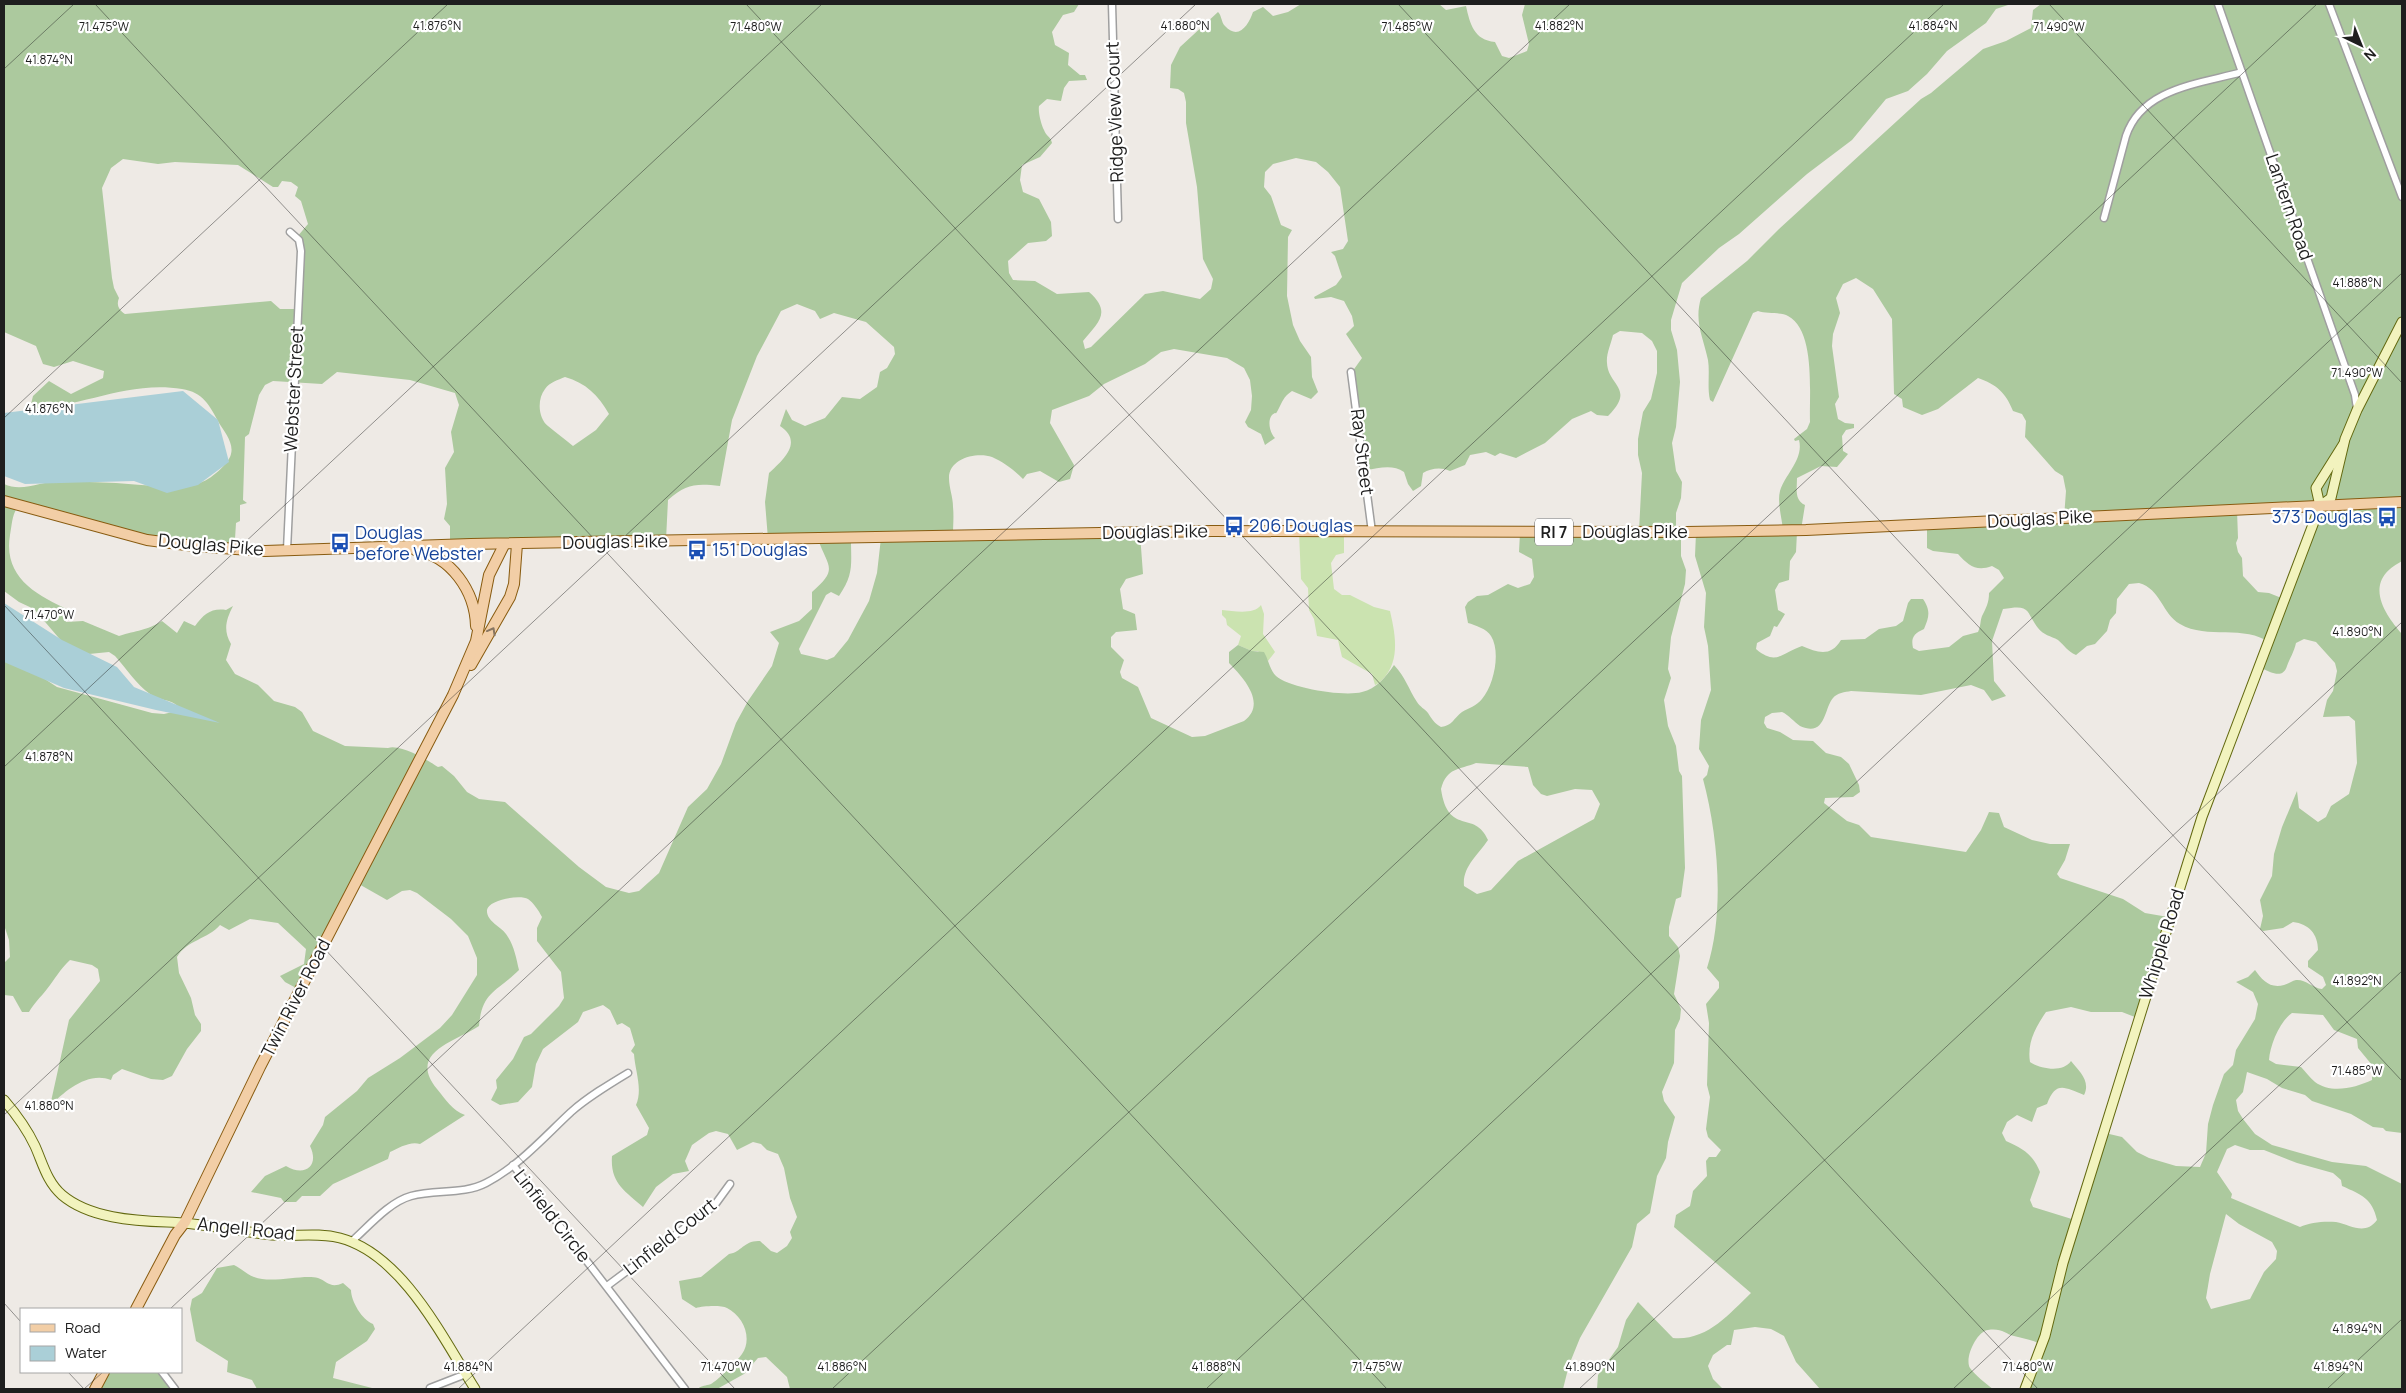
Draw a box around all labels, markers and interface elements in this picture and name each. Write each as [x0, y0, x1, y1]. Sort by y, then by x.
text: 41.876°N [413, 17, 461, 34]
text: 41.880°N [1160, 17, 1210, 34]
text: 41.882°N [1535, 17, 1583, 34]
text: 41.884°N [1909, 17, 1957, 34]
text: 71.475°W [79, 18, 130, 35]
text: 71.480°W [730, 18, 782, 35]
text: 71.485°W [1382, 18, 1433, 35]
text: 71.490°W [2033, 18, 2086, 35]
north arrow [2336, 20, 2386, 70]
street label: Ridge View Court [1100, 41, 1128, 183]
text: N [2360, 44, 2380, 65]
text: 41.874°N [25, 51, 73, 68]
street label: Lantern Road [2261, 150, 2319, 263]
text: 41.888°N [2333, 274, 2381, 291]
street label: Webster Street [278, 325, 308, 453]
text: 71.490°W [2331, 364, 2384, 381]
text: 41.876°N [25, 400, 73, 417]
street label: Ray Street [1346, 407, 1380, 496]
street label: Douglas Pike [1987, 503, 2093, 533]
place label: 373 Douglas [2272, 504, 2372, 528]
bus stop icon: 373 Douglas [2376, 506, 2398, 528]
place label: 206 Douglas [1249, 513, 1353, 537]
bus stop icon: 206 Douglas [1223, 515, 1245, 537]
street label: Douglas Pike [1102, 518, 1208, 544]
road number: RI 7 [1535, 518, 1573, 546]
street label: Douglas Pike [1582, 519, 1688, 543]
place label: Douglas before Webster [355, 520, 484, 565]
street label: Douglas Pike [157, 527, 265, 561]
street label: Douglas Pike [562, 528, 668, 554]
bus stop icon: Douglas before Webster [329, 532, 351, 554]
place label: 151 Douglas [712, 537, 808, 561]
bus stop icon: 151 Douglas [686, 539, 708, 561]
text: 71.470°W [24, 606, 75, 623]
text: 41.890°N [2332, 623, 2382, 640]
one-way arrow [486, 627, 496, 636]
text: 41.878°N [25, 748, 73, 765]
street label: Whipple Road [2133, 886, 2189, 1002]
street label: Twin River Road [255, 934, 335, 1061]
text: 41.892°N [2332, 972, 2382, 989]
text: 71.485°W [2332, 1062, 2383, 1079]
text: 41.880°N [24, 1097, 74, 1114]
street label: Linfield Circle [509, 1164, 597, 1267]
street label: Linfield Court [618, 1192, 721, 1280]
street label: Angell Road [196, 1211, 296, 1245]
legend [20, 1308, 182, 1373]
text: Road [65, 1317, 101, 1338]
text: 41.894°N [2332, 1320, 2382, 1337]
text: Water [65, 1342, 107, 1363]
text: 41.884°N [444, 1358, 492, 1375]
text: 71.470°W [701, 1358, 752, 1375]
text: 41.886°N [817, 1358, 867, 1375]
text: 41.888°N [1192, 1358, 1240, 1375]
text: 71.475°W [1352, 1358, 1403, 1375]
text: 41.890°N [1565, 1358, 1615, 1375]
text: 71.480°W [2002, 1358, 2054, 1375]
text: 41.894°N [2313, 1358, 2363, 1375]

